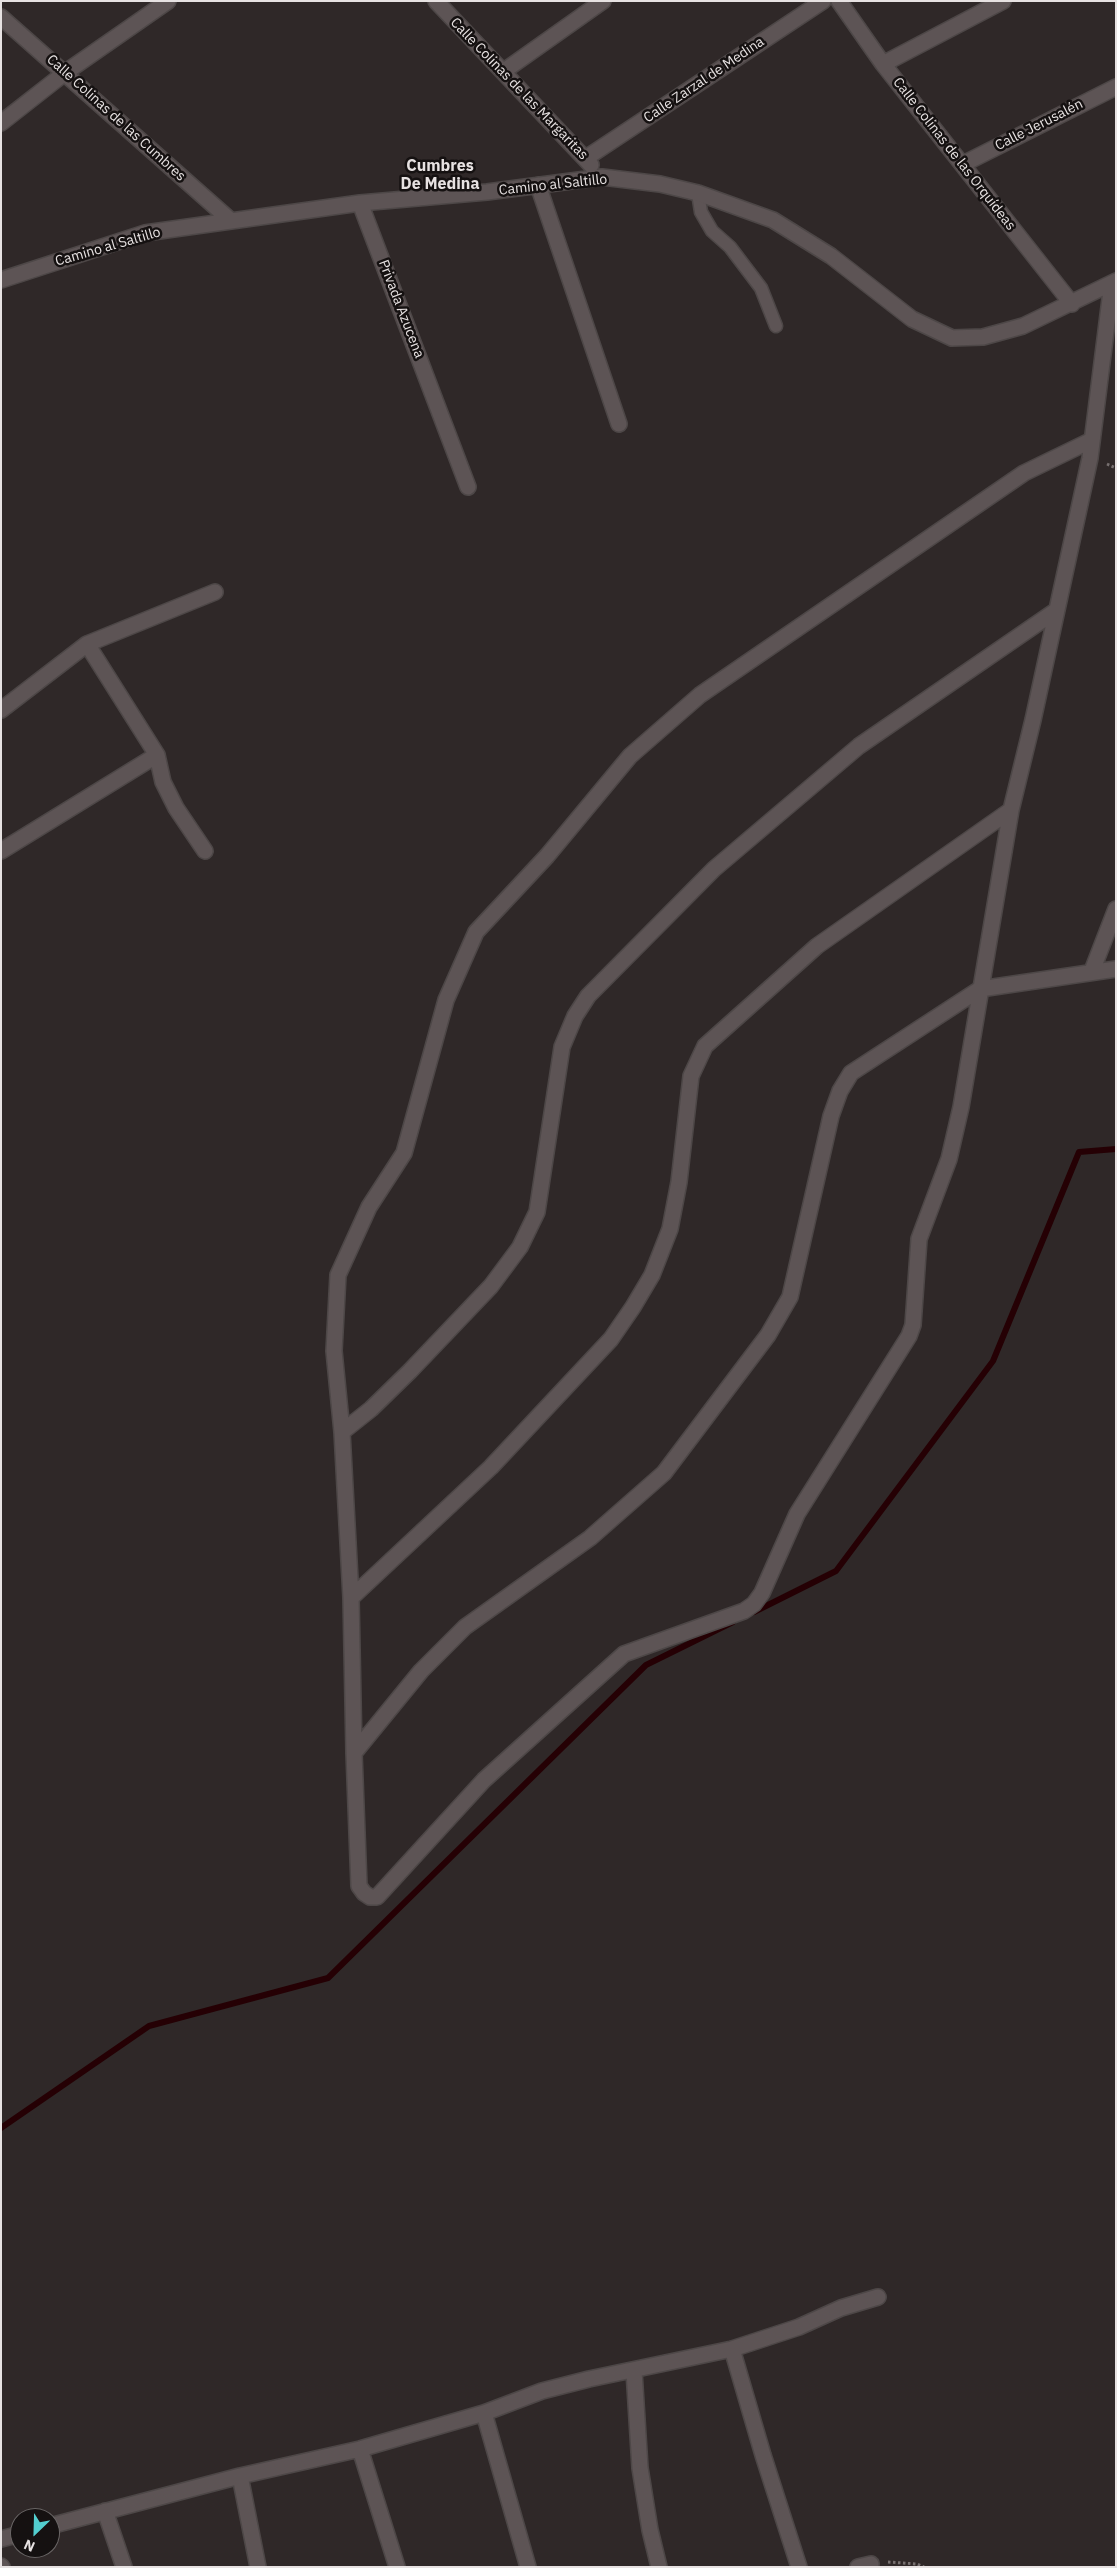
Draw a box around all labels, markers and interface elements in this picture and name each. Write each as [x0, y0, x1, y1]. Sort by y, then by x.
street label: Calle Colinas de las Margaritas [447, 14, 591, 164]
street label: Calle Zarzal de Medina [641, 33, 767, 127]
street label: Calle Colinas de las Cumbres [43, 51, 189, 185]
street label: Calle Colinas de las Orquídeas [889, 74, 1019, 234]
street label: Calle Jerusalén [992, 96, 1086, 154]
district label: Cumbres De Medina [401, 156, 479, 194]
street label: Camino al Saltillo [498, 171, 608, 199]
street label: Camino al Saltillo [53, 224, 163, 270]
street label: Privada Azucena [375, 258, 427, 360]
north arrow [10, 2508, 60, 2558]
text: N [21, 2536, 38, 2556]

